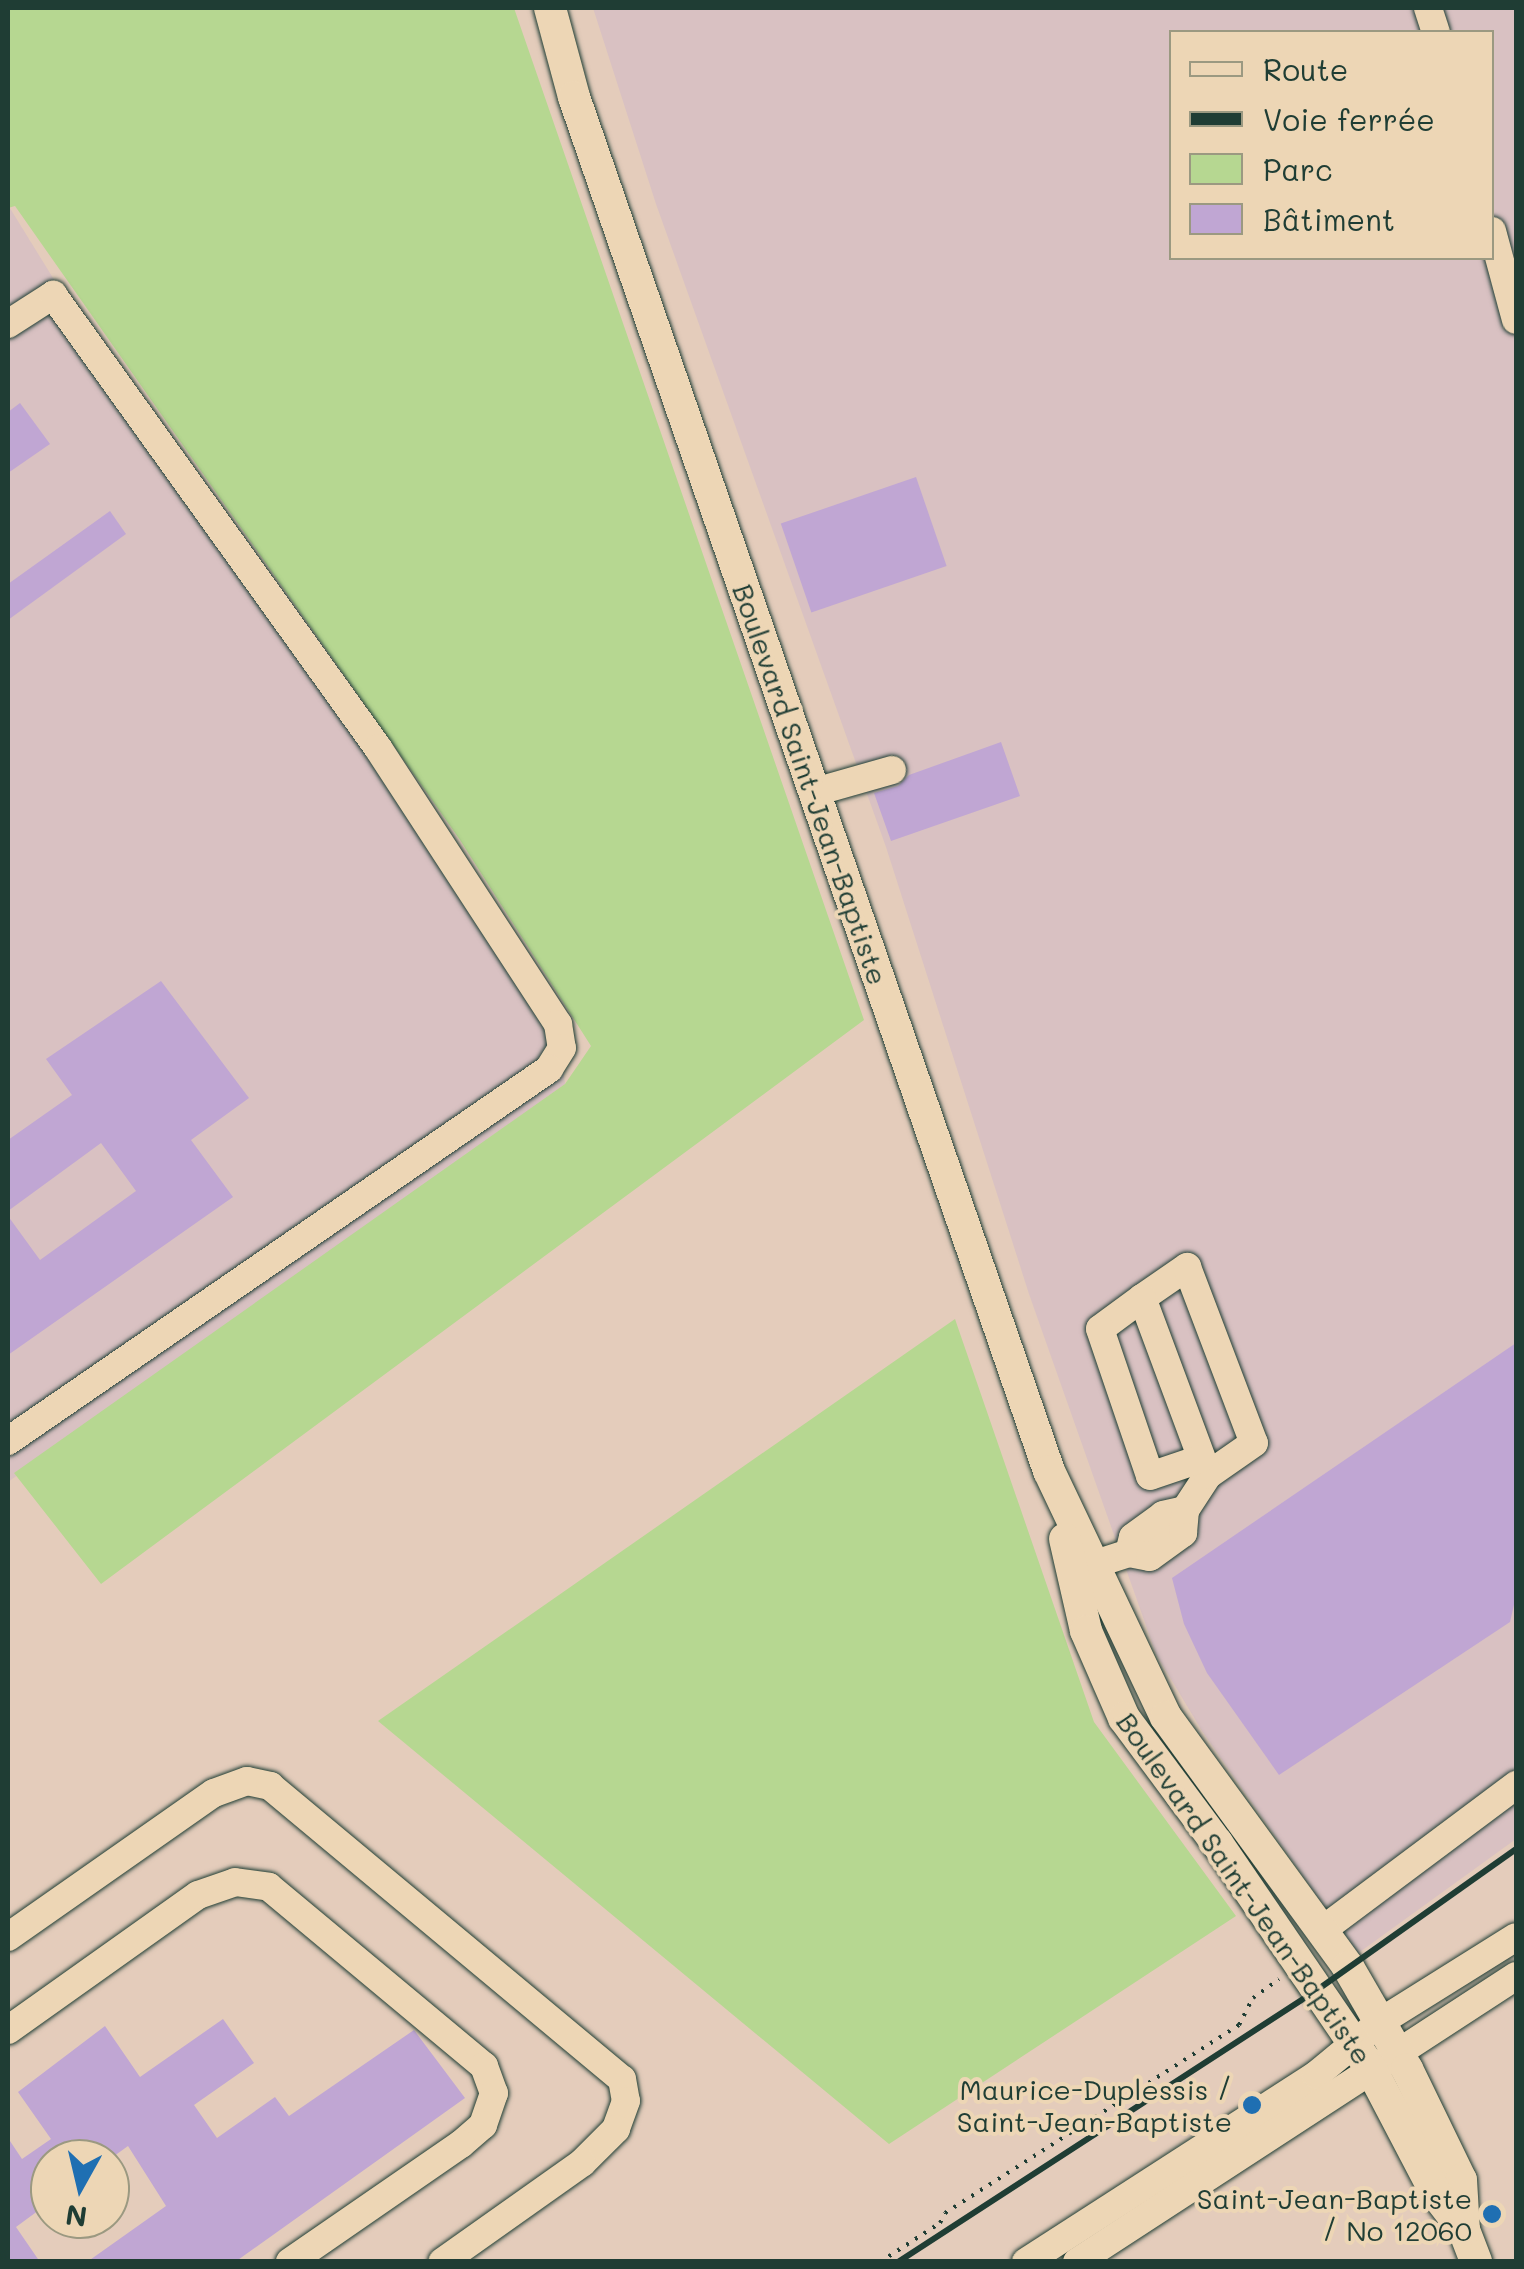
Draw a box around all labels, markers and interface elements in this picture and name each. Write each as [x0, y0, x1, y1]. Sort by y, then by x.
legend [1169, 30, 1494, 260]
text: Route [1263, 49, 1348, 89]
text: Voie ferrée [1263, 99, 1435, 139]
text: Parc [1263, 149, 1333, 189]
text: Bâtiment [1263, 199, 1395, 239]
street label: Boulevard Saint-Jean-Baptiste [726, 579, 896, 989]
street label: Boulevard Saint-Jean-Baptiste [1110, 1706, 1380, 2070]
place label: Maurice-Duplessis / Saint-Jean-Baptiste [957, 2072, 1232, 2138]
marker: Maurice-Duplessis / Saint-Jean-Baptiste [1241, 2094, 1263, 2116]
north arrow [30, 2139, 130, 2239]
place label: Saint-Jean-Baptiste / No 12060 [1197, 2181, 1472, 2247]
text: N [63, 2197, 89, 2236]
marker: Saint-Jean-Baptiste / No 12060 [1481, 2203, 1503, 2225]

